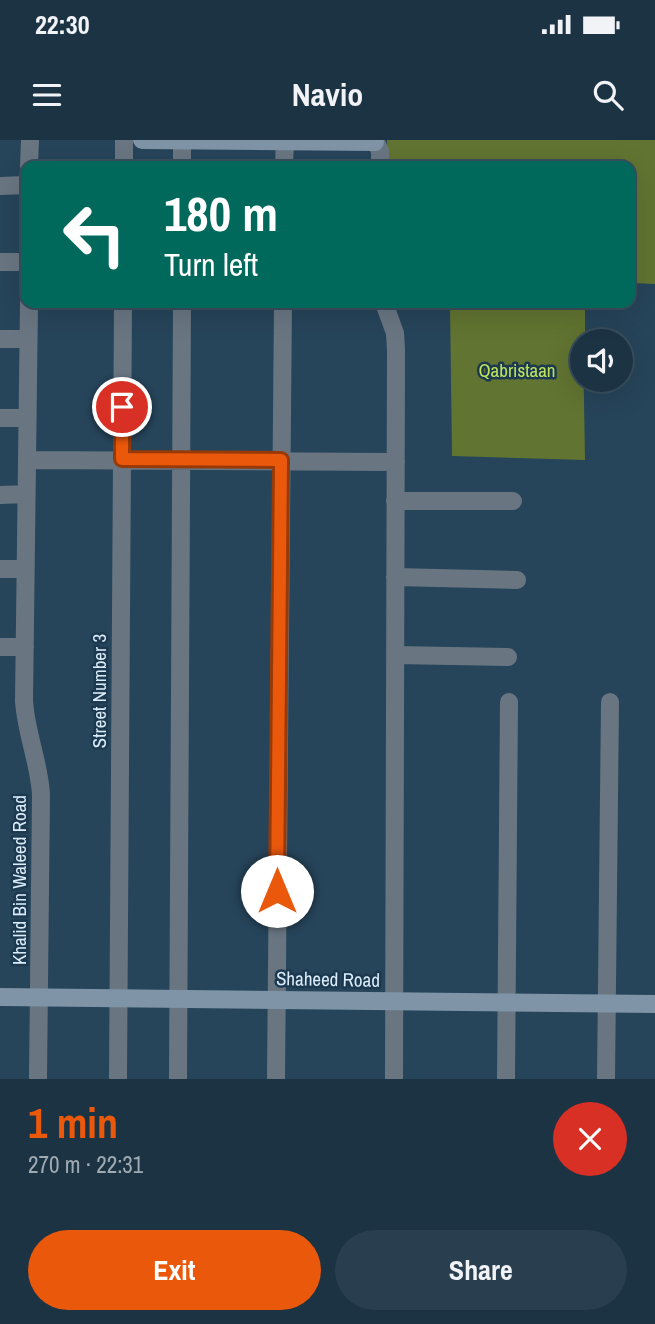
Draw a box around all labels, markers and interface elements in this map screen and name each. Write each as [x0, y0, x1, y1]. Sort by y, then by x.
text: 22:30 [35, 7, 90, 42]
text: Navio [292, 73, 363, 116]
icon: menu [28, 76, 66, 114]
icon: search [589, 76, 627, 114]
text: 180 m [164, 180, 278, 246]
icon: left [49, 189, 140, 280]
text: Turn left [164, 243, 258, 286]
map controls [570, 329, 633, 392]
button: sound [570, 329, 633, 392]
park label: Qabristaan [478, 357, 556, 383]
pin [92, 377, 152, 437]
icon: arrive [103, 388, 141, 426]
street label: Street Number 3 [86, 634, 112, 748]
street label: Khalid Bin Waleed Road [6, 795, 32, 965]
position arrow [240, 854, 314, 928]
street label: Shaheed Road [276, 965, 380, 993]
text: 1 min [28, 1095, 118, 1151]
button: close [553, 1102, 627, 1176]
text: 270 m · 22:31 [28, 1149, 143, 1180]
button: Exit [28, 1230, 321, 1310]
button: Share [335, 1230, 627, 1310]

